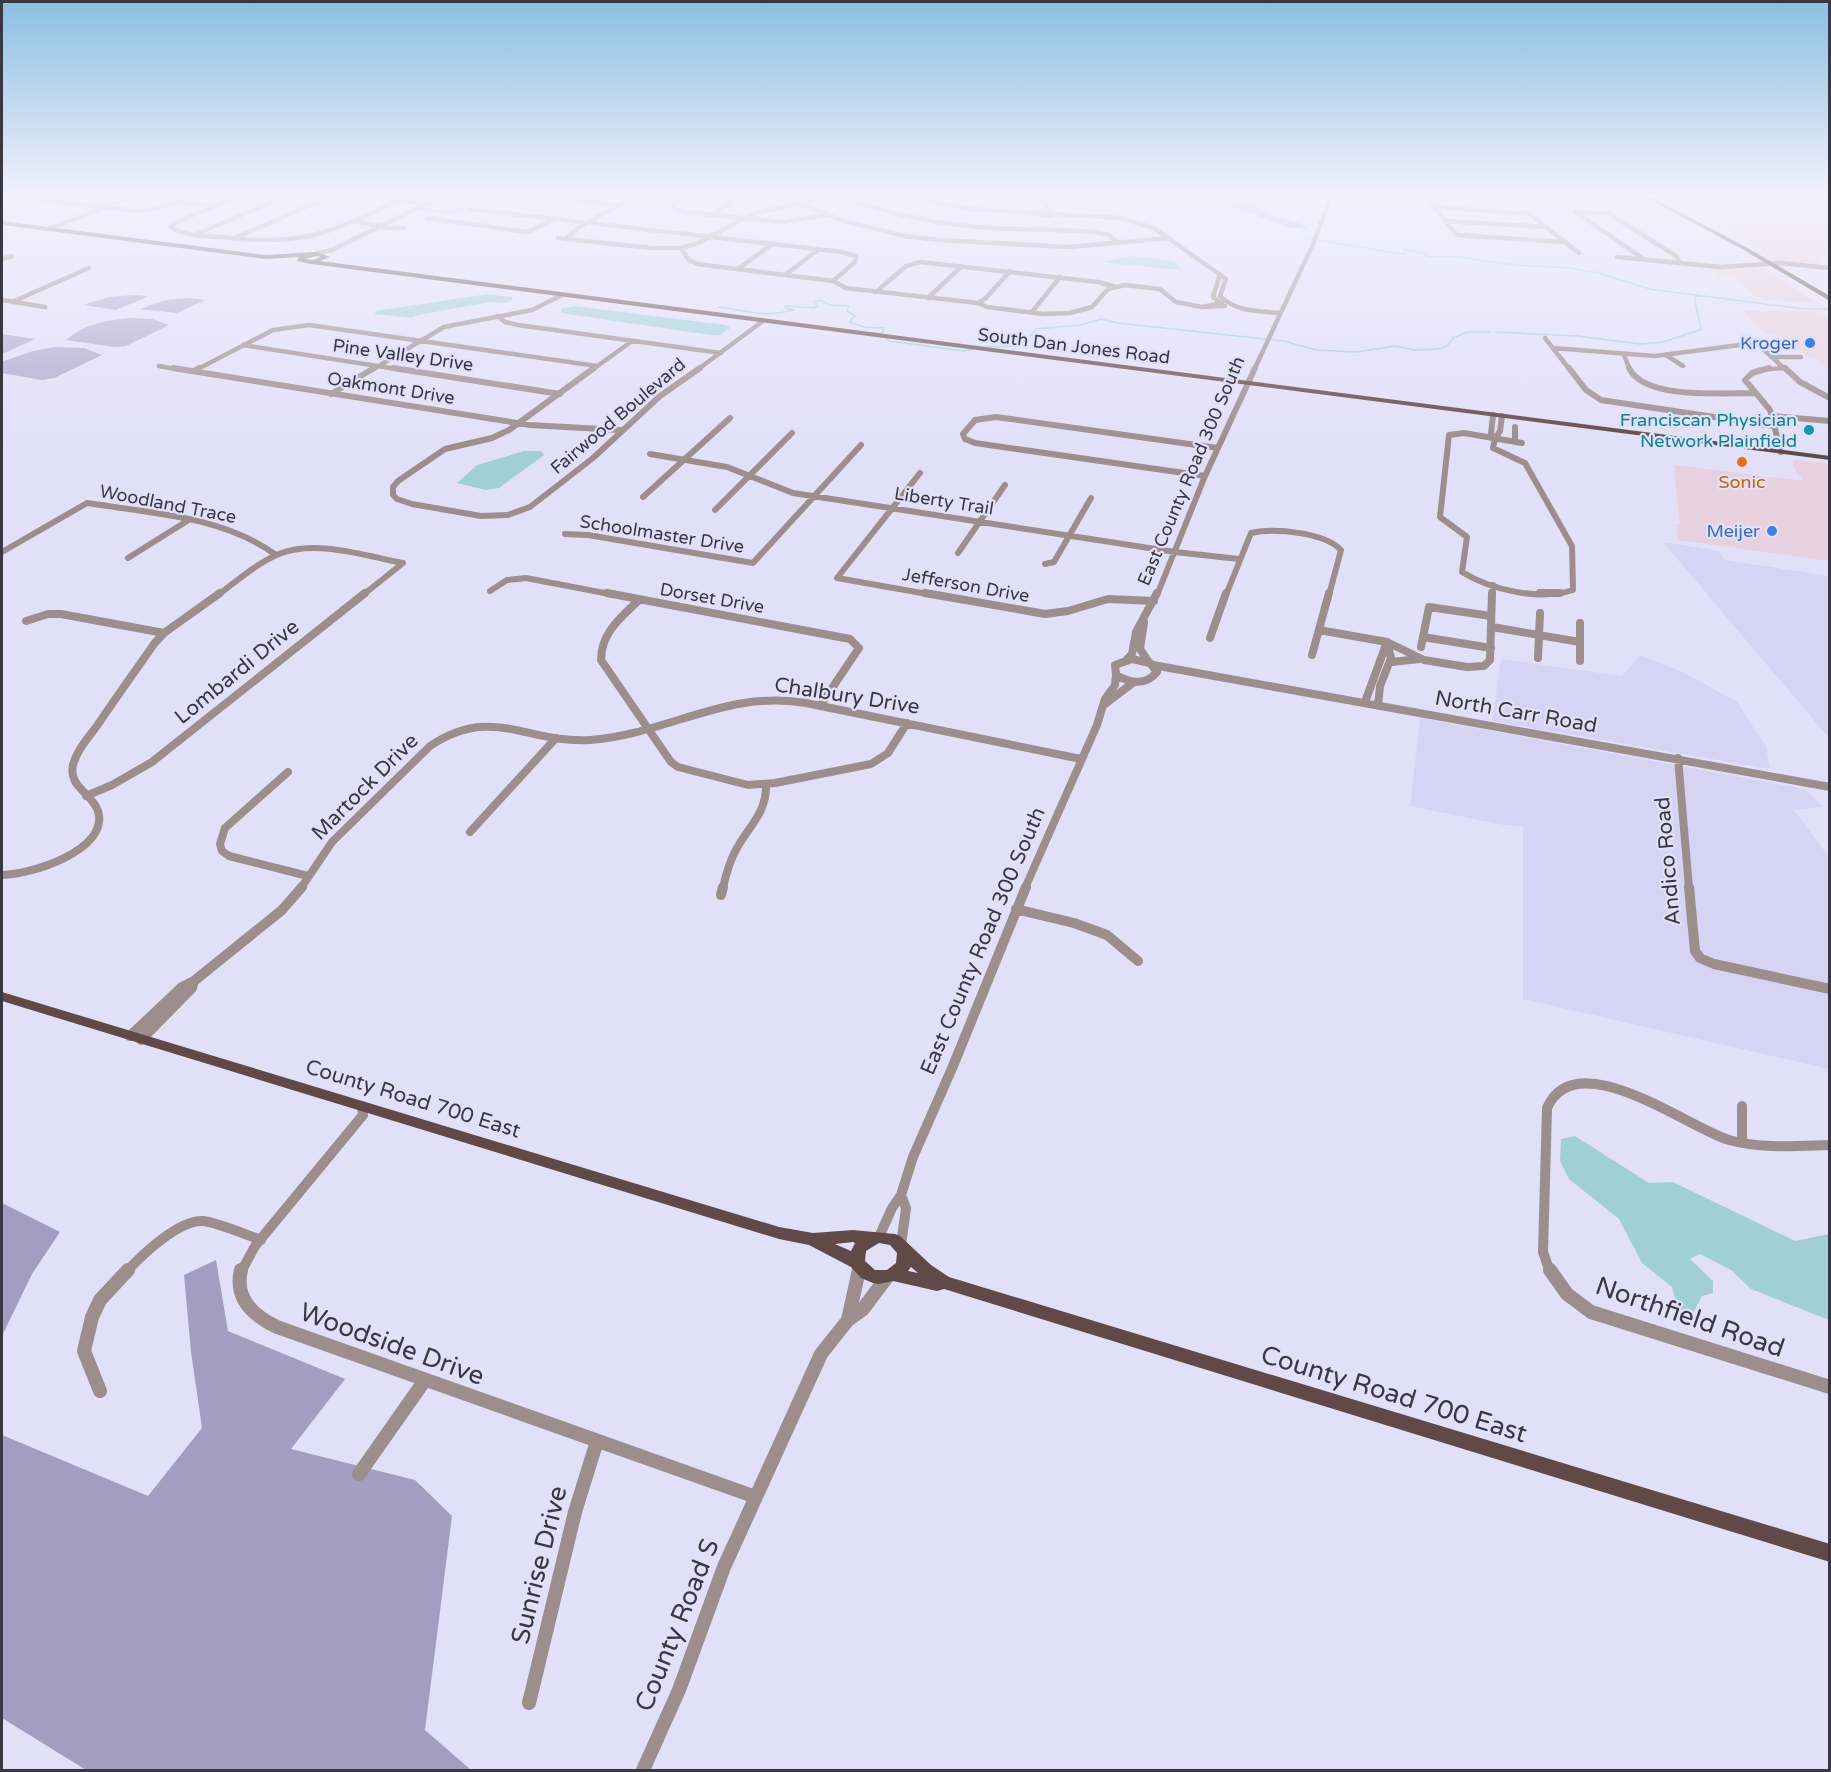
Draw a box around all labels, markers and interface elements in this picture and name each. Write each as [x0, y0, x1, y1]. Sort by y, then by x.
street label: South Dan Jones Road [977, 323, 1171, 369]
place label: Kroger [1740, 332, 1798, 354]
street label: Pine Valley Drive [331, 334, 475, 376]
marker: Kroger [1803, 336, 1817, 350]
street label: Fairwood Boulevard [546, 353, 690, 479]
street label: East County Road 300 South [1133, 353, 1249, 589]
street label: Oakmont Drive [326, 367, 456, 409]
place label: Franciscan Physician Network Plainfield [1620, 409, 1797, 452]
marker: Franciscan Physician Network Plainfield [1802, 423, 1816, 437]
marker: Sonic [1735, 455, 1749, 469]
place label: Sonic [1718, 471, 1766, 493]
street label: Woodland Trace [98, 480, 238, 528]
street label: Liberty Trail [893, 482, 995, 520]
street label: Schoolmaster Drive [578, 510, 746, 558]
place label: Meijer [1707, 520, 1760, 542]
marker: Meijer [1765, 524, 1779, 538]
street label: Jefferson Drive [901, 563, 1031, 607]
street label: Dorset Drive [658, 578, 766, 618]
street label: Lombardi Drive [170, 614, 304, 730]
street label: Chalbury Drive [772, 672, 922, 720]
street label: North Carr Road [1433, 685, 1599, 739]
street label: Martock Drive [306, 728, 424, 846]
street label: Andico Road [1650, 796, 1686, 926]
street label: East County Road 300 South [915, 804, 1051, 1078]
street label: County Road 700 East [303, 1054, 523, 1144]
street label: Northfield Road [1591, 1270, 1789, 1364]
street label: Woodside Drive [296, 1296, 488, 1392]
street label: County Road 700 East [1257, 1339, 1531, 1449]
street label: Sunrise Drive [504, 1483, 574, 1647]
street label: County Road S [628, 1534, 726, 1716]

